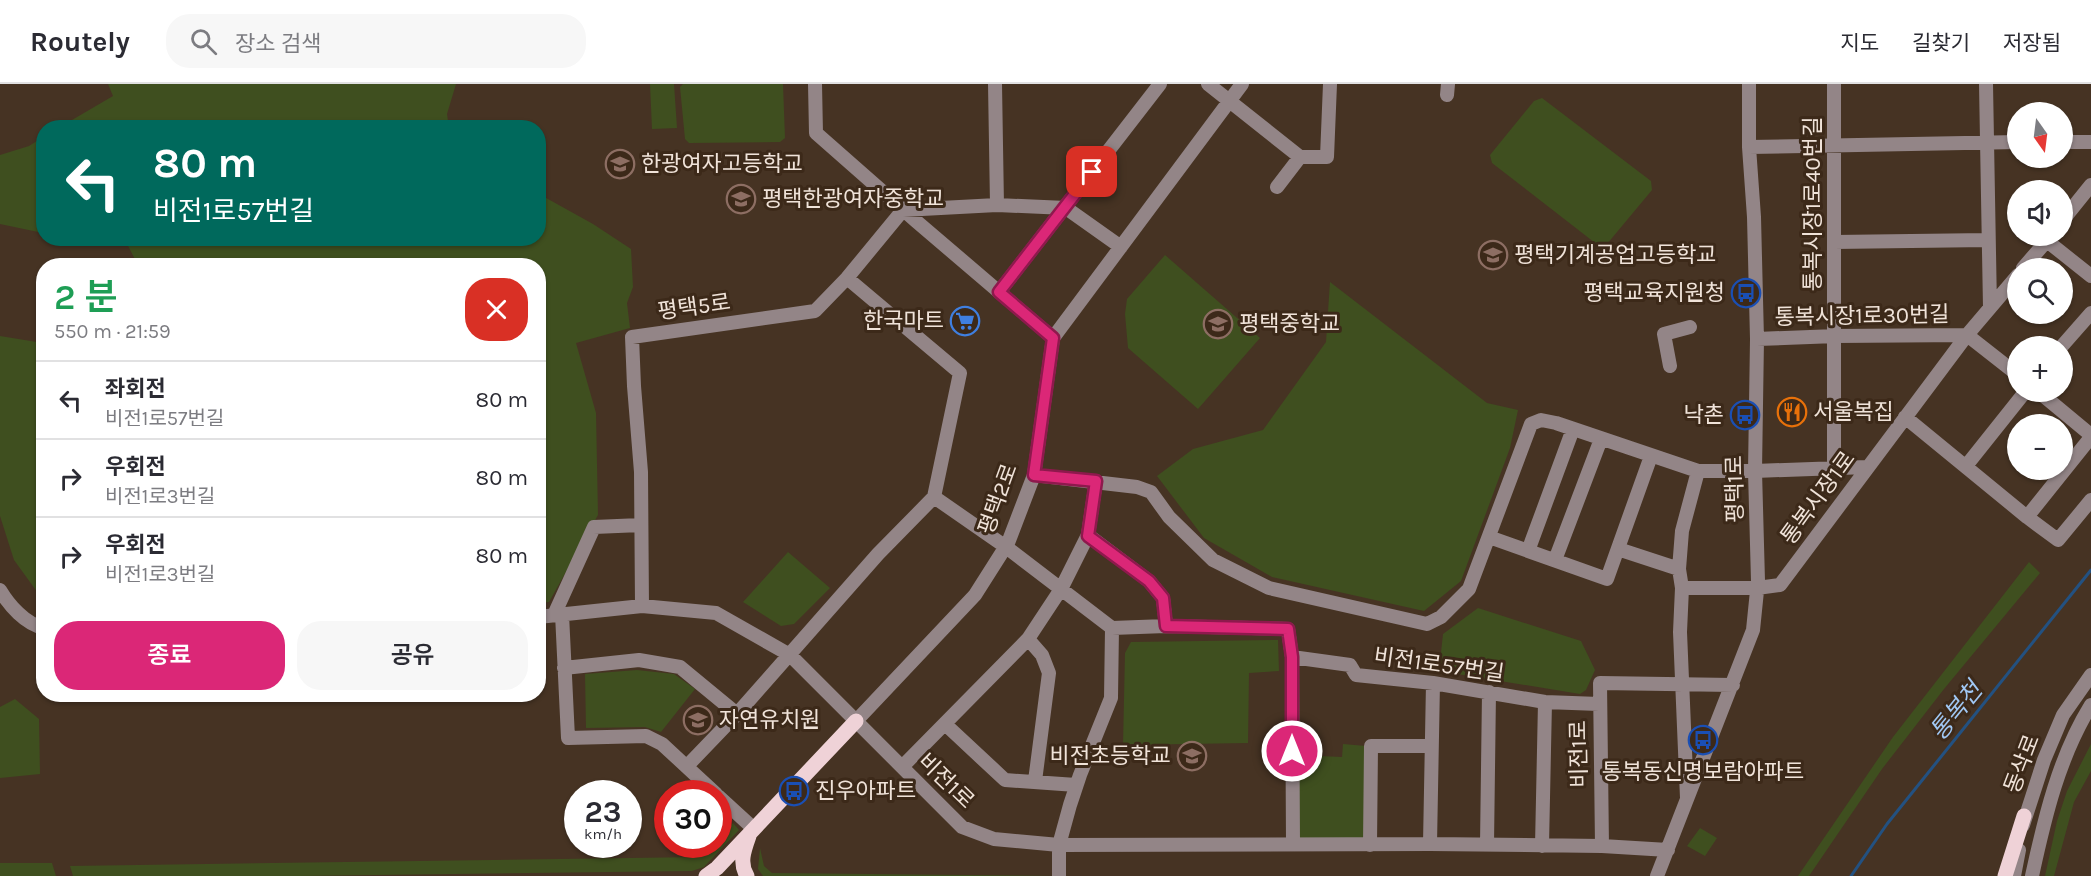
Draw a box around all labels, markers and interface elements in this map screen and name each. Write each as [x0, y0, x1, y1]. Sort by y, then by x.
search box [166, 14, 586, 68]
text: Routely [30, 25, 130, 58]
icon: search [187, 25, 220, 58]
text: 장소 검색 [235, 31, 321, 57]
text: 지도 [1840, 31, 1879, 55]
text: 길찾기 [1912, 31, 1970, 55]
text: 저장됨 [2003, 31, 2061, 55]
north arrow [2007, 102, 2073, 168]
map controls [2007, 102, 2073, 480]
street label: 통복시장1로40번길 [1800, 117, 1826, 291]
text: 80 m [153, 138, 257, 188]
icon: left [54, 144, 132, 222]
pin [1066, 146, 1117, 197]
school or university icon: 한광여자고등학교 [604, 148, 636, 180]
place label: 한광여자고등학교 [641, 151, 803, 177]
icon: arrive [1075, 155, 1108, 188]
button: sound [2007, 180, 2073, 246]
school or university icon: 평택한광여자중학교 [725, 183, 757, 215]
place label: 평택한광여자중학교 [762, 186, 944, 212]
text: 비전1로57번길 [153, 195, 314, 227]
school or university icon: 평택기계공업고등학교 [1477, 239, 1509, 271]
place label: 평택기계공업고등학교 [1514, 242, 1716, 268]
button: search [2007, 258, 2073, 324]
text: 2 분 [54, 276, 118, 318]
bus stop icon: 평택교육지원청 [1730, 277, 1762, 309]
button: close [465, 278, 528, 341]
place label: 평택교육지원청 [1583, 280, 1725, 306]
street label: 평택5로 [656, 289, 732, 325]
street label: 통복시장1로30번길 [1774, 301, 1950, 331]
supermarket icon: 한국마트 [949, 305, 981, 337]
place label: 한국마트 [863, 308, 944, 334]
school or university icon: 평택중학교 [1202, 308, 1234, 340]
place label: 평택중학교 [1239, 311, 1340, 337]
text: 550 m · 21:59 [54, 320, 171, 343]
button: + [2007, 336, 2073, 402]
text: 좌회전 [105, 376, 166, 402]
icon: left [54, 384, 87, 417]
text: 80 m [476, 387, 528, 413]
restaurant icon: 서울복집 [1776, 396, 1808, 428]
bus stop icon: 낙촌 [1729, 399, 1761, 431]
place label: 서울복집 [1813, 399, 1894, 425]
place label: 낙촌 [1684, 402, 1724, 428]
text: 비전1로57번길 [105, 407, 224, 430]
button: − [2007, 414, 2073, 480]
street label: 통복시장1로 [1776, 446, 1860, 550]
text: 우회전 [105, 454, 166, 480]
street label: 평택1로 [1721, 455, 1749, 523]
street label: 평택2로 [973, 460, 1023, 538]
icon: right [54, 462, 87, 495]
text: 80 m [476, 465, 528, 491]
text: 비전1로3번길 [105, 485, 215, 508]
text: 우회전 [105, 532, 166, 558]
icon: right [54, 540, 87, 573]
text: 80 m [476, 543, 528, 569]
text: 비전1로3번길 [105, 563, 215, 586]
button: 종료 [54, 621, 285, 690]
button: 공유 [297, 621, 528, 690]
street label: 비전1로57번길 [1372, 643, 1506, 687]
water label: 통복천 [1924, 674, 1990, 746]
school or university icon: 자연유치원 [682, 704, 714, 736]
place label: 자연유치원 [719, 707, 820, 733]
position arrow [1260, 719, 1324, 783]
street label: 비전1로 [1565, 720, 1593, 788]
bus stop icon: 통복동신명보람아파트 [1687, 724, 1719, 756]
street label: 동삭로 [1999, 731, 2045, 797]
school or university icon: 비전초등학교 [1176, 740, 1208, 772]
place label: 비전초등학교 [1050, 743, 1171, 769]
street label: 비전1로 [913, 748, 979, 814]
place label: 통복동신명보람아파트 [1602, 759, 1804, 785]
bus stop icon: 진우아파트 [778, 775, 810, 807]
place label: 진우아파트 [815, 778, 916, 804]
speed limit sign: 30 [654, 780, 732, 858]
text: 23 [585, 794, 621, 830]
text: km/h [584, 825, 622, 843]

